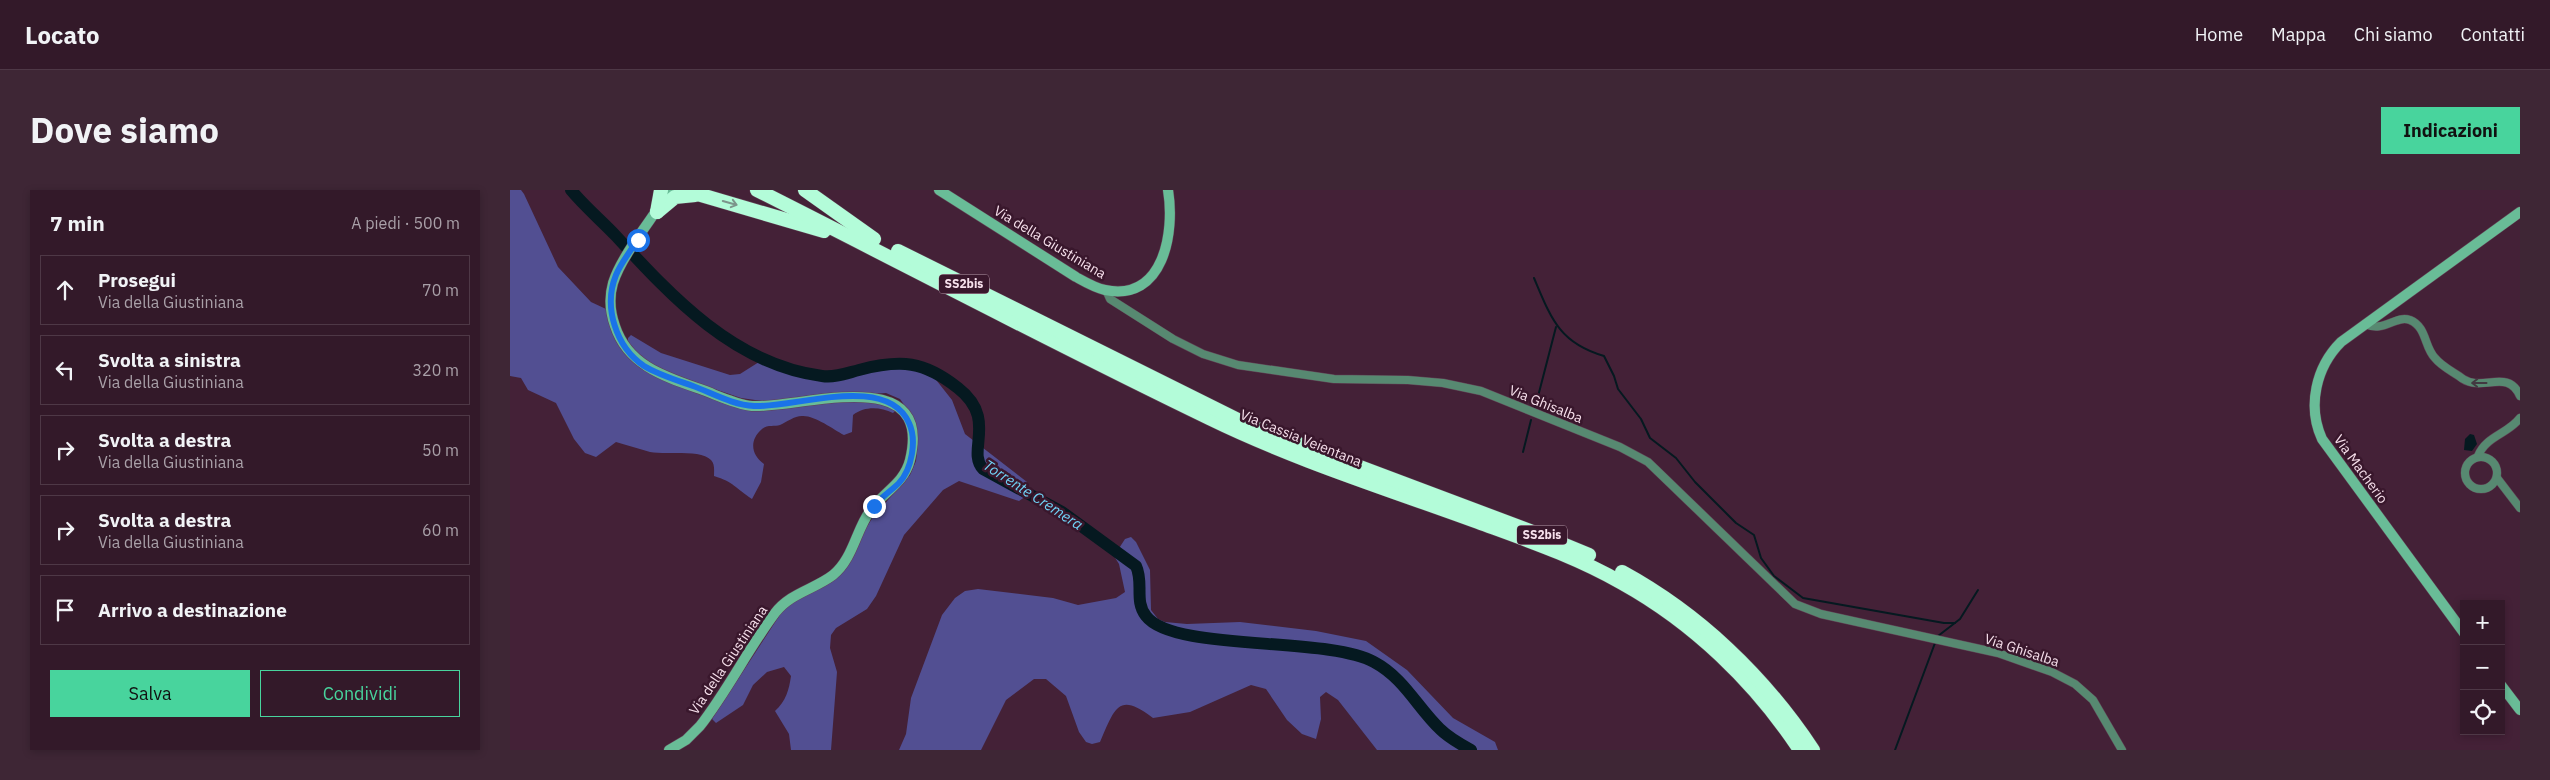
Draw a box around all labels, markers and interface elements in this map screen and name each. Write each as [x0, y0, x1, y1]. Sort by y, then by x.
text: Locato [25, 19, 100, 51]
text: Home [2195, 23, 2243, 46]
text: Mappa [2271, 23, 2326, 46]
text: Chi siamo [2354, 23, 2433, 46]
text: Contatti [2461, 23, 2525, 46]
text: Dove siamo [30, 107, 219, 153]
button: Indicazioni [2381, 107, 2520, 154]
one-way arrow [722, 199, 738, 209]
street label: Via della Giustiniana [991, 201, 1110, 283]
text: 7 min [50, 209, 105, 237]
text: A piedi · 500 m [351, 213, 460, 233]
route start [627, 229, 650, 252]
text: Prosegui [98, 268, 176, 292]
road number: SS2bis [939, 275, 989, 294]
icon: ahead [51, 276, 79, 304]
text: 70 m [422, 280, 459, 300]
text: Via della Giustiniana [98, 292, 244, 312]
text: Svolta a sinistra [98, 348, 241, 372]
icon: left [51, 356, 79, 384]
text: 320 m [412, 360, 459, 380]
text: Via della Giustiniana [98, 372, 244, 392]
one-way arrow [2472, 378, 2488, 388]
street label: Via Ghisalba [1507, 381, 1586, 427]
street label: Via Cassia Veientana [1238, 405, 1365, 471]
text: Svolta a destra [98, 428, 231, 452]
street label: Via Macherio [2330, 431, 2392, 507]
icon: right [51, 436, 79, 464]
text: 50 m [422, 440, 459, 460]
text: Via della Giustiniana [98, 452, 244, 472]
water label: Torrente Cremera [980, 455, 1087, 534]
route end [863, 495, 886, 518]
text: Svolta a destra [98, 508, 231, 532]
icon: right [51, 516, 79, 544]
text: 60 m [422, 520, 459, 540]
road number: SS2bis [1517, 526, 1567, 544]
text: Via della Giustiniana [98, 532, 244, 552]
icon: arrive [51, 596, 79, 624]
text: Arrivo a destinazione [98, 598, 287, 622]
map controls [2460, 600, 2505, 735]
button: + [2460, 600, 2505, 645]
street label: Via della Giustiniana [685, 602, 771, 718]
street label: Via Ghisalba [1982, 629, 2062, 671]
button: − [2460, 645, 2505, 690]
button: Salva [50, 670, 250, 717]
button: Condividi [260, 670, 460, 717]
button: locate [2460, 690, 2505, 735]

